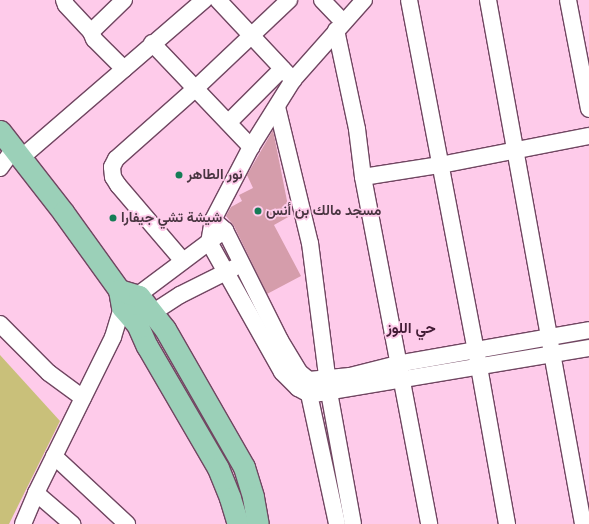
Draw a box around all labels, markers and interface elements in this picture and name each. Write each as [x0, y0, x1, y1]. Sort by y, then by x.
place label: نور الطاهر [187, 167, 243, 183]
marker: نور الطاهر [174, 170, 184, 180]
place label: مسجد مالك بن أنس [266, 203, 381, 219]
marker: مسجد مالك بن أنس [253, 206, 263, 216]
place label: شيشة تشي جيفارا [121, 210, 222, 226]
marker: شيشة تشي جيفارا [108, 213, 118, 223]
district label: حي اللوز [386, 320, 436, 338]

